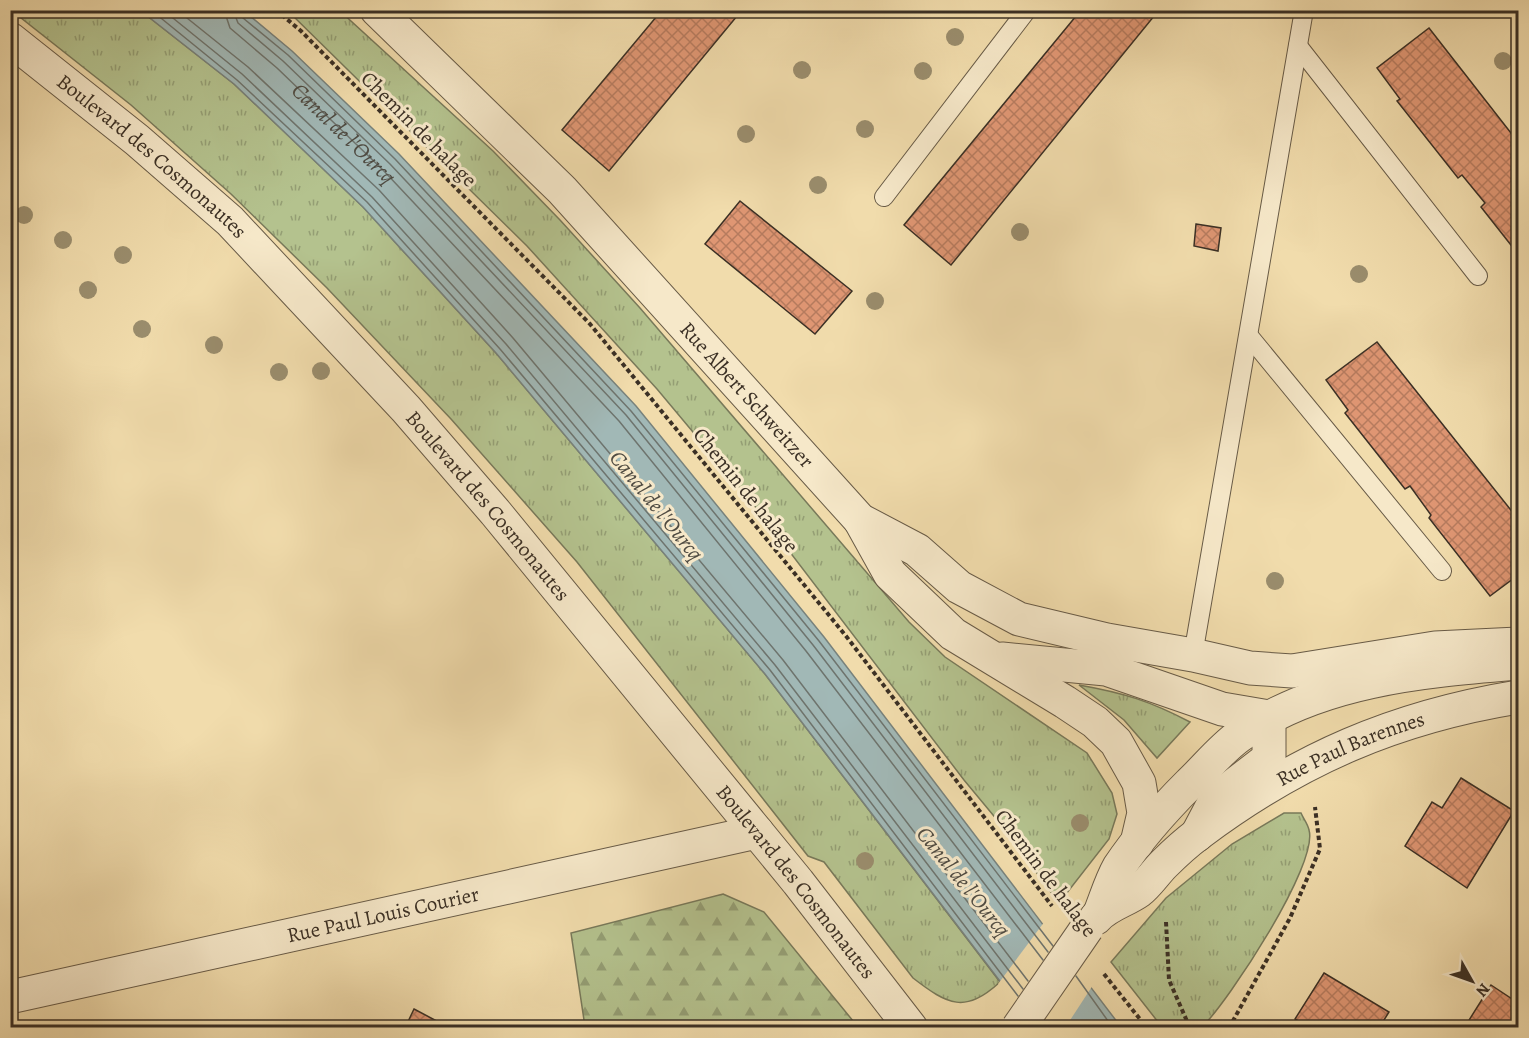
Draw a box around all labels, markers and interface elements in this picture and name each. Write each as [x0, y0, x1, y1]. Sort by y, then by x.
street label: Chemin de halage [355, 65, 483, 193]
street label: Boulevard des Cosmonautes [51, 67, 253, 244]
water label: Canal de l'Ourcq [285, 76, 403, 191]
street label: Rue Albert Schweitzer [674, 316, 820, 474]
street label: Boulevard des Cosmonautes [399, 405, 576, 607]
street label: Chemin de halage [687, 422, 805, 558]
water label: Canal de l'Ourcq [602, 444, 710, 567]
street label: Rue Paul Barennes [1271, 705, 1428, 793]
street label: Boulevard des Cosmonautes [710, 779, 882, 985]
street label: Chemin de halage [989, 803, 1103, 943]
water label: Canal de l'Ourcq [909, 820, 1017, 943]
street label: Rue Paul Louis Courier [284, 880, 482, 949]
north arrow [1442, 951, 1502, 1011]
text: N [1470, 978, 1495, 1002]

